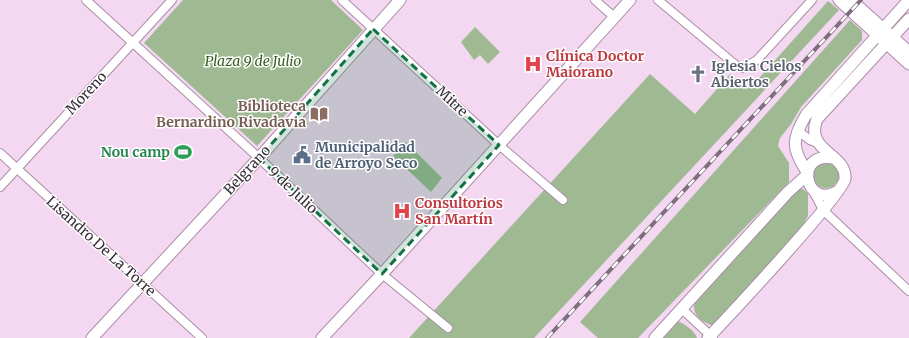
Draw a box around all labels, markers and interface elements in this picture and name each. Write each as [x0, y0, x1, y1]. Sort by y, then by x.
place label: Clínica Doctor Maiorano [546, 47, 644, 81]
park label: Plaza 9 de Julio [205, 52, 301, 70]
hospital icon: Clínica Doctor Maiorano [523, 54, 543, 74]
place label: Iglesia Cielos Abiertos [710, 57, 801, 91]
church icon: Iglesia Cielos Abiertos [688, 64, 708, 84]
street label: Moreno [62, 68, 110, 118]
street label: Mitre [432, 82, 472, 120]
place label: Biblioteca Bernardino Rivadavia [156, 97, 306, 131]
library icon: Biblioteca Bernardino Rivadavia [309, 104, 329, 124]
place label: Municipalidad de Arroyo Seco [315, 138, 417, 172]
sports icon: Nou camp [173, 142, 193, 162]
street label: Belgrano [220, 142, 274, 198]
place label: Nou camp [101, 143, 170, 161]
public building icon: Municipalidad de Arroyo Seco [292, 145, 312, 165]
street label: 9 de Julio [264, 162, 322, 218]
street label: Lisandro De La Torre [42, 192, 160, 300]
place label: Consultorios San Martín [415, 194, 503, 228]
hospital icon: Consultorios San Martín [392, 201, 412, 221]

